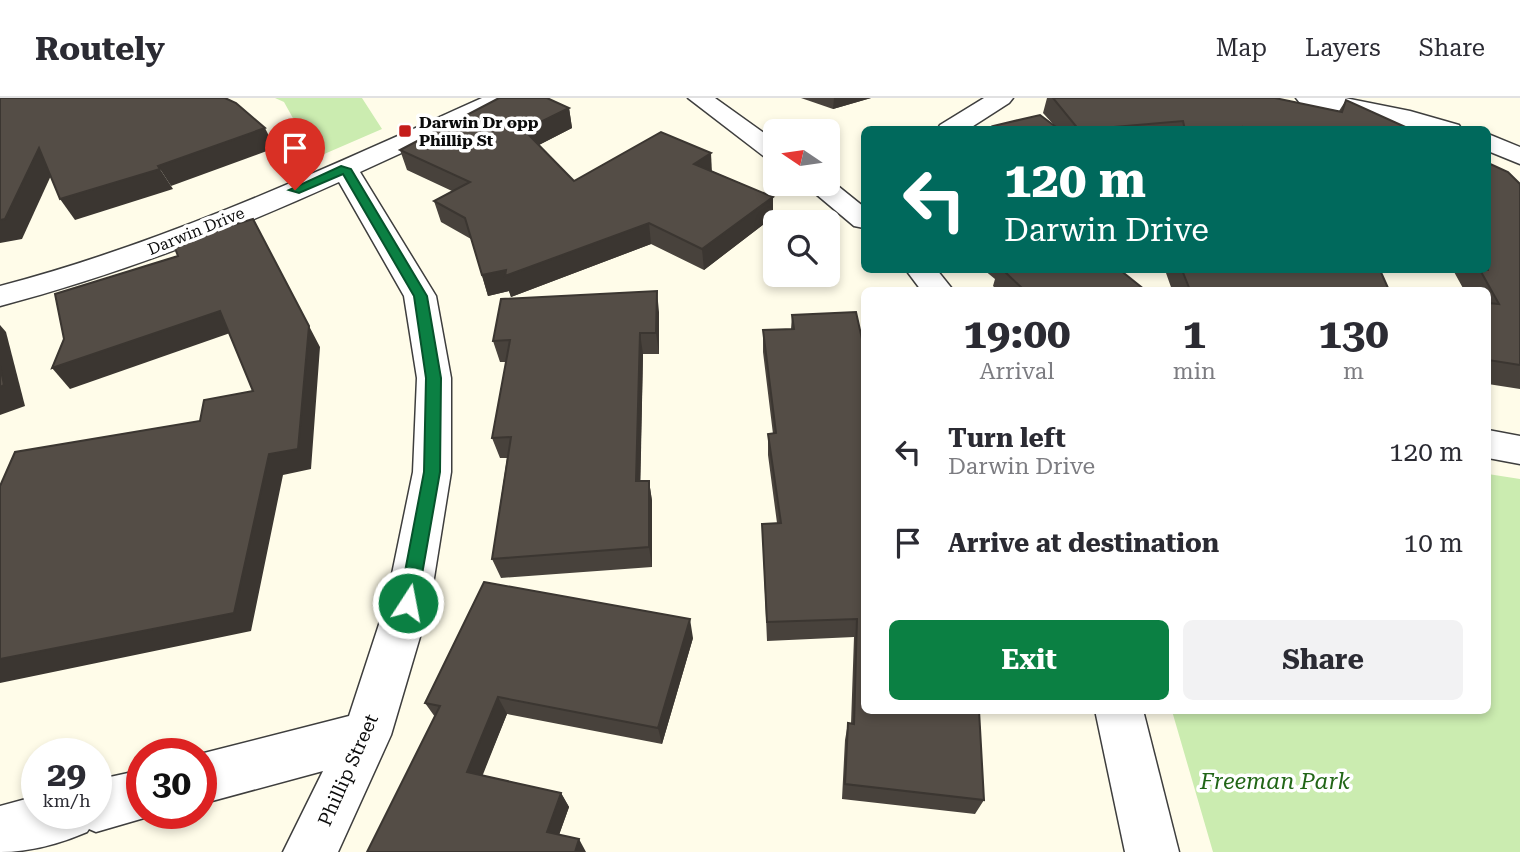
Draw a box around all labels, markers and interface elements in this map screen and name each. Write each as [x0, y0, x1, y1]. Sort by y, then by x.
text: Routely [35, 29, 165, 68]
text: Map [1216, 34, 1267, 62]
text: Layers [1305, 34, 1381, 62]
text: Share [1419, 34, 1485, 62]
place label: Darwin Dr opp Phillip St [419, 113, 539, 150]
pin [265, 118, 325, 190]
north arrow [763, 119, 840, 196]
map controls [763, 119, 840, 287]
marker: Darwin Dr opp Phillip St [397, 123, 413, 139]
icon: arrive [276, 129, 314, 167]
text: 120 m [1004, 152, 1146, 209]
icon: left [889, 154, 980, 245]
street label: Darwin Drive [145, 203, 247, 259]
button: search [763, 210, 840, 287]
text: Darwin Drive [1004, 211, 1209, 249]
text: 19:00 [963, 309, 1070, 358]
text: 1 [1183, 309, 1206, 358]
text: 130 [1318, 309, 1389, 358]
text: Arrival [979, 358, 1054, 385]
text: min [1173, 358, 1216, 385]
text: m [1343, 358, 1364, 385]
text: Turn left [948, 423, 1066, 453]
icon: left [889, 433, 927, 471]
text: 120 m [1389, 437, 1463, 467]
text: Darwin Drive [948, 453, 1095, 480]
icon: arrive [889, 524, 927, 562]
text: Arrive at destination [948, 528, 1219, 558]
text: 10 m [1404, 528, 1463, 558]
position arrow [371, 566, 445, 640]
button: Exit [889, 620, 1169, 700]
button: Share [1183, 620, 1463, 700]
street label: Phillip Street [313, 711, 383, 829]
speed limit sign: 30 [126, 738, 217, 829]
text: 29 [47, 754, 86, 795]
park label: Freeman Park [1199, 768, 1351, 795]
text: km/h [42, 790, 91, 811]

